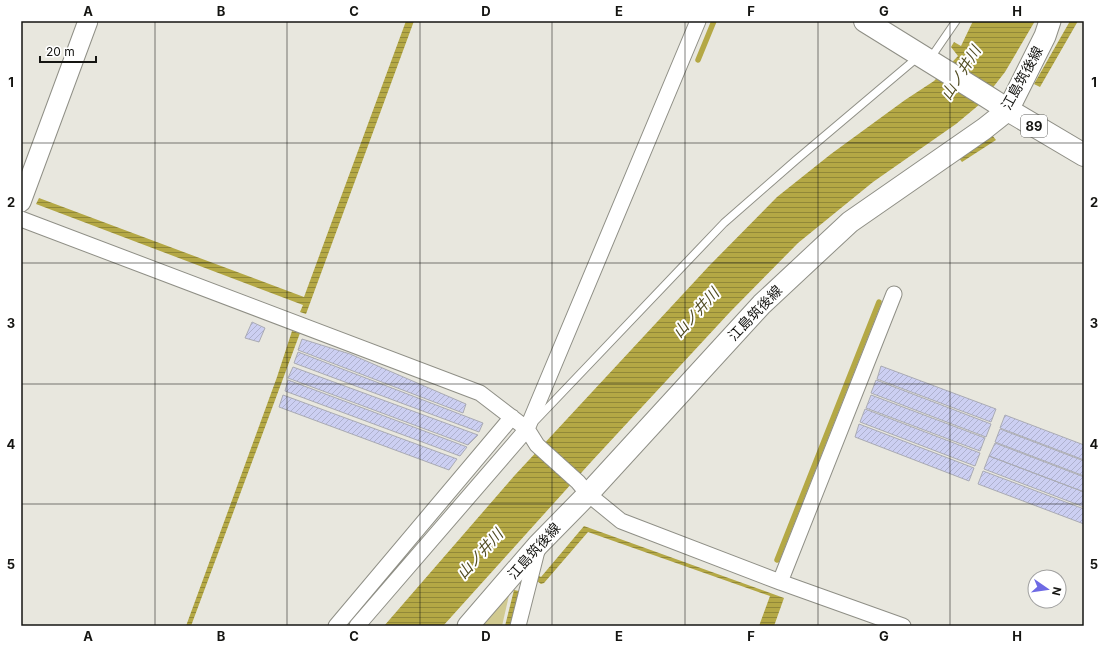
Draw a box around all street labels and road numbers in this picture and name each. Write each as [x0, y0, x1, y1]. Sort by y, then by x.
street label: 江島筑後線 [997, 43, 1046, 112]
road number: 89 [1021, 115, 1047, 137]
street label: 江島筑後線 [724, 282, 785, 344]
street label: 江島筑後線 [504, 519, 563, 582]

